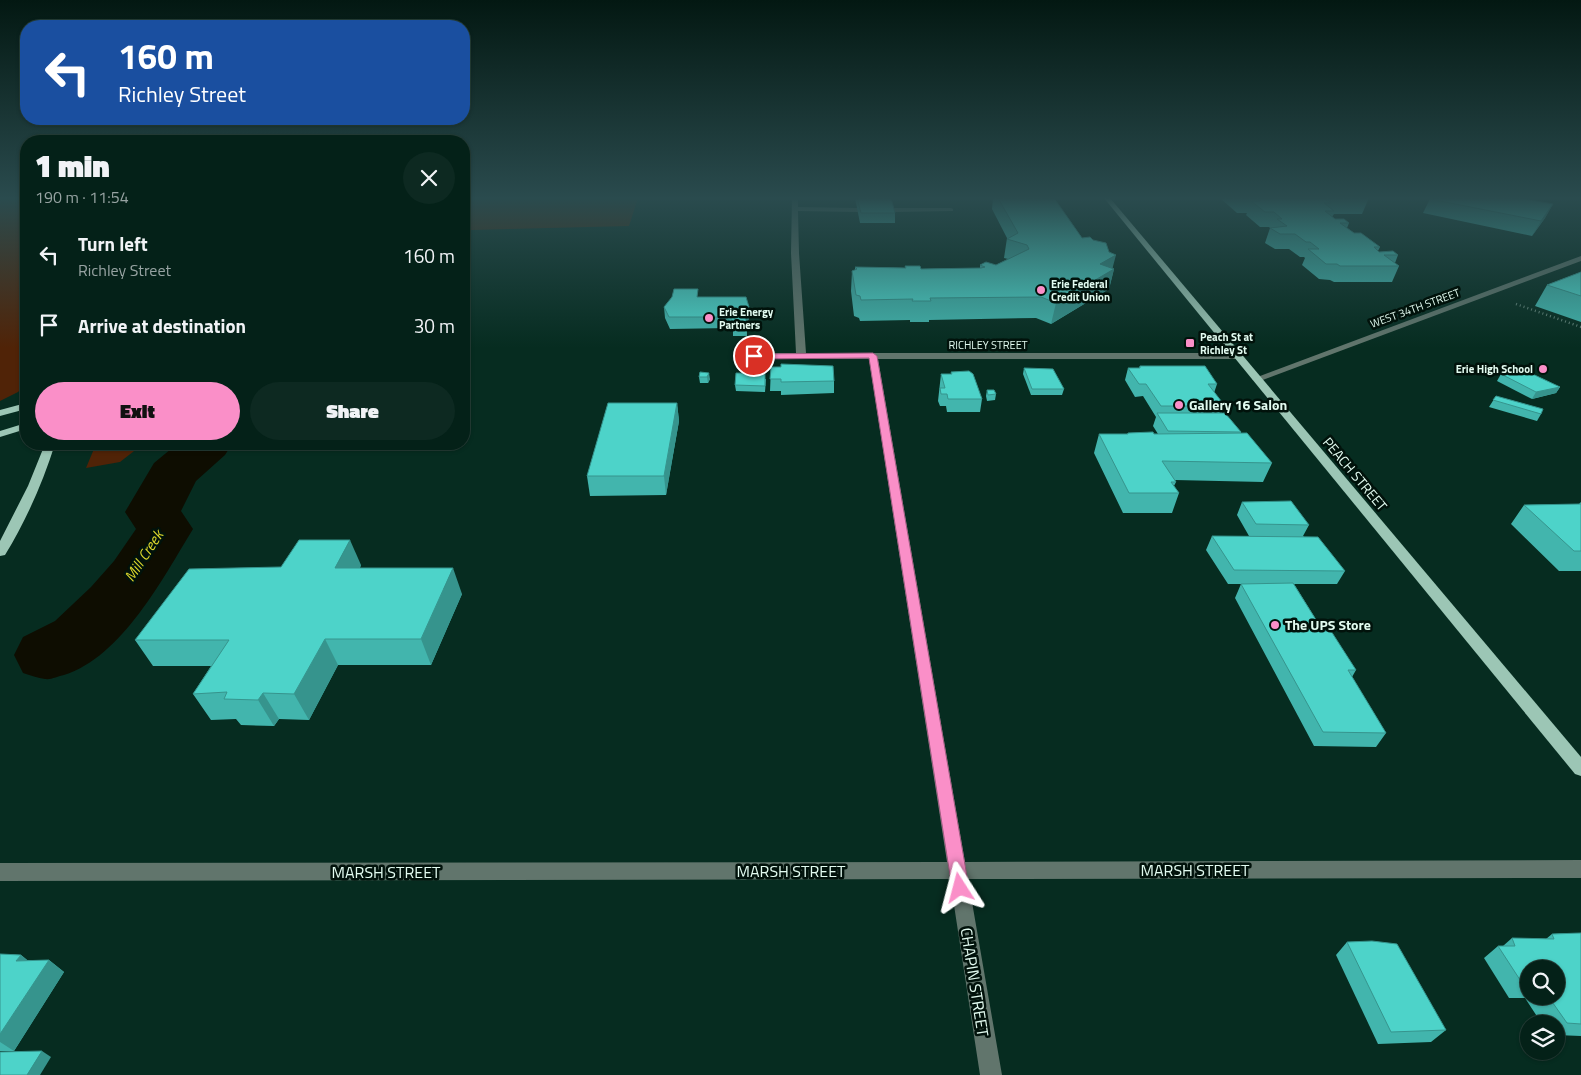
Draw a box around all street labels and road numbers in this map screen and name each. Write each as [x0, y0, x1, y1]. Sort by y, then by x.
street label: WEST 34TH STREET [1368, 284, 1462, 332]
street label: RICHLEY STREET [948, 337, 1028, 353]
street label: PEACH STREET [1318, 432, 1393, 516]
street label: MARSH STREET [1141, 858, 1250, 882]
street label: MARSH STREET [737, 859, 846, 883]
street label: MARSH STREET [332, 860, 441, 884]
street label: CHAPIN STREET [955, 926, 996, 1039]

